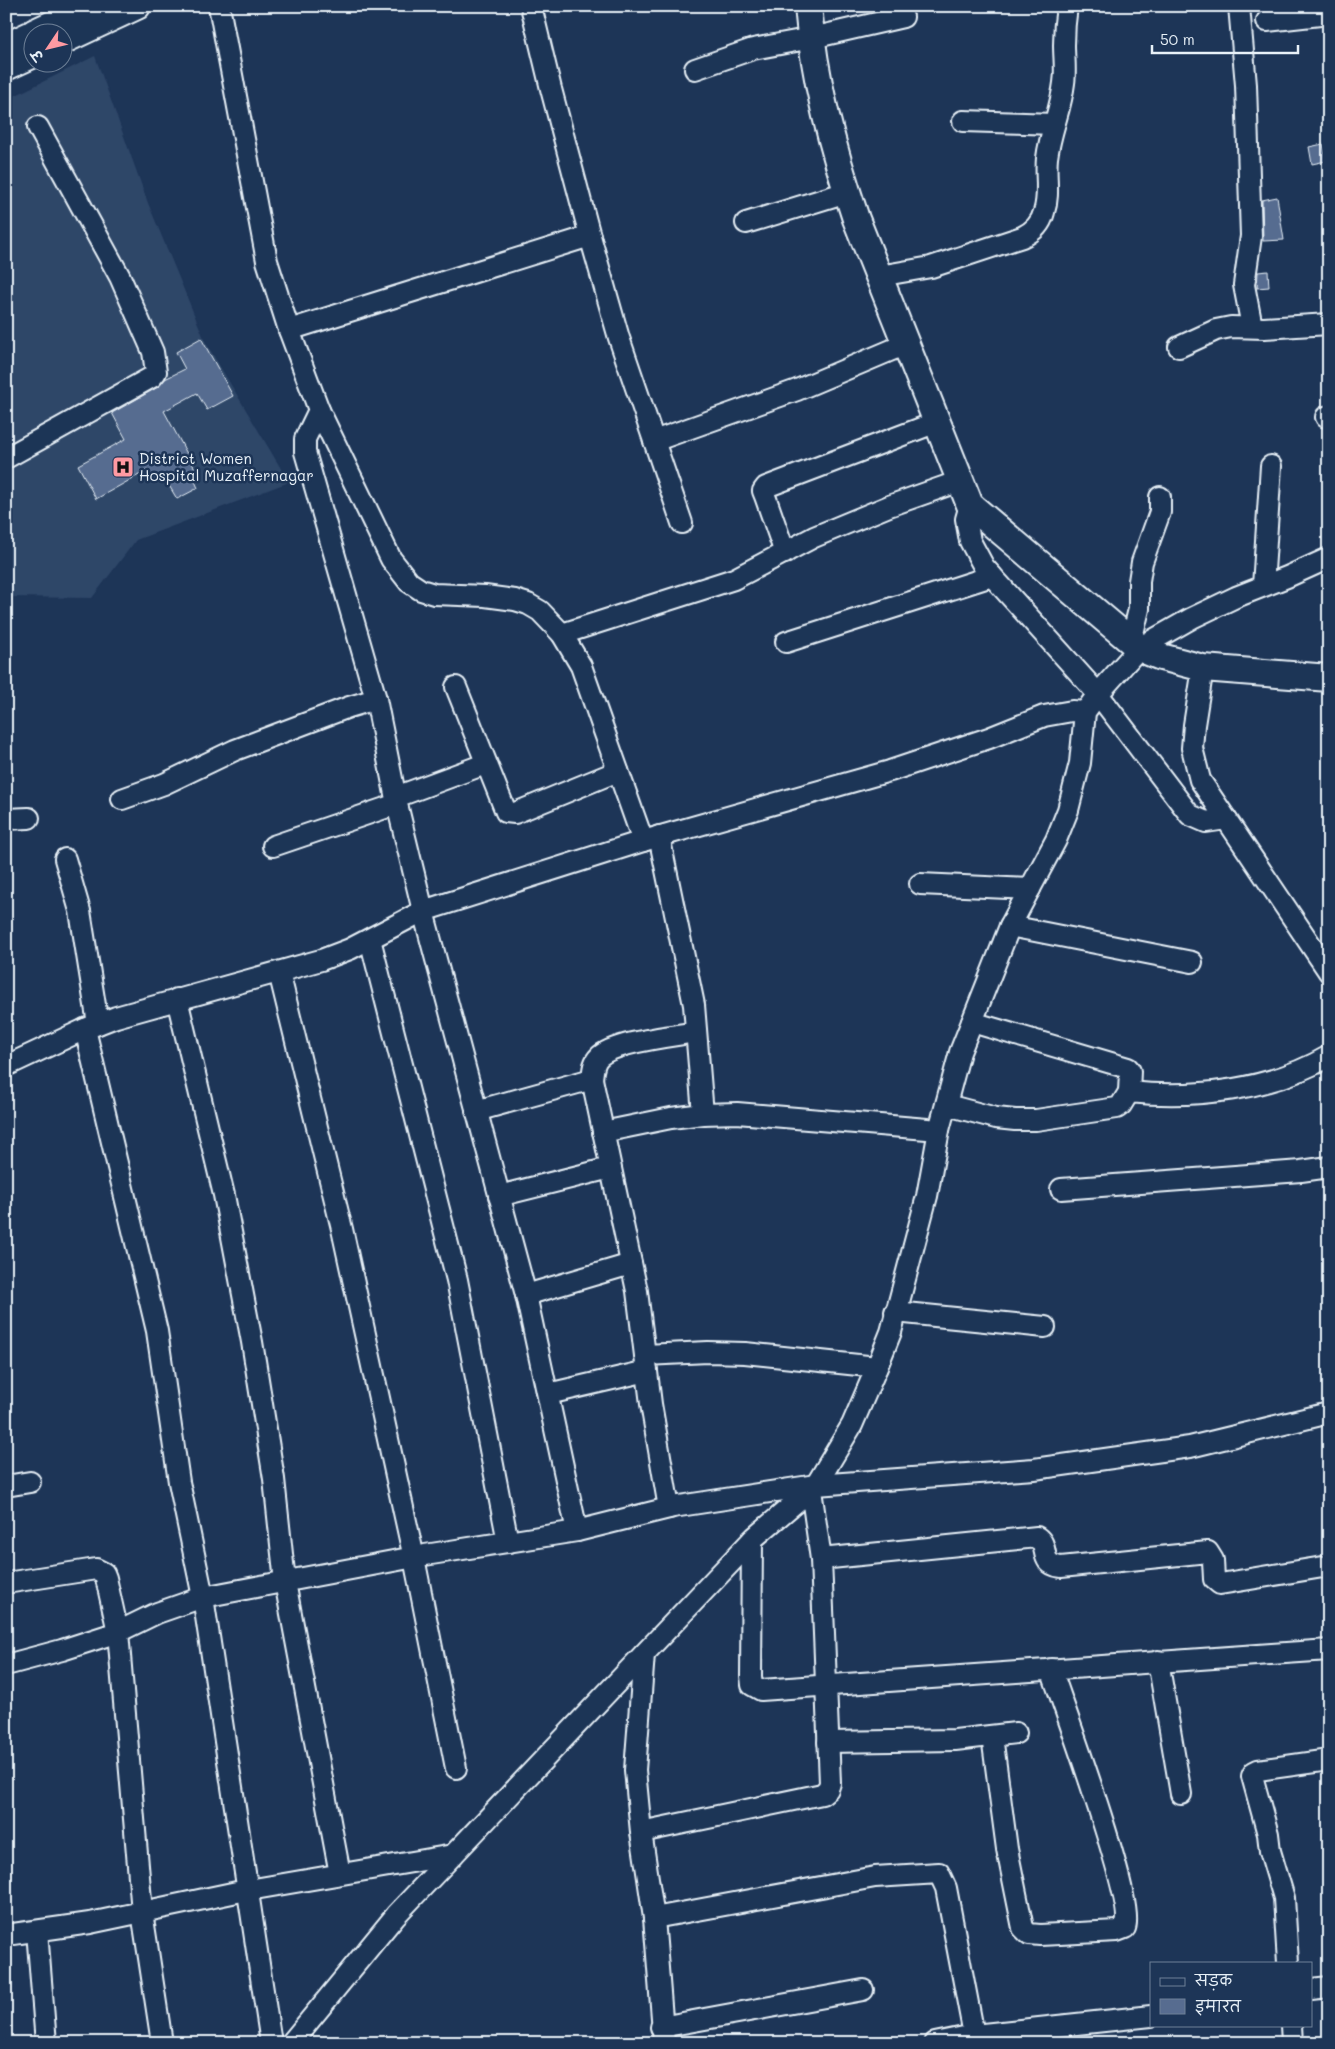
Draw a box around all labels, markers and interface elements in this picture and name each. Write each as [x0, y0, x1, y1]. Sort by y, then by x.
north arrow [22, 22, 72, 72]
scale bar [1152, 22, 1299, 54]
text: 50 m [1160, 29, 1195, 49]
text: उ [26, 45, 49, 67]
place label: District Women Hospital Muzaffernagar [139, 448, 314, 485]
hospital icon: District Women Hospital Muzaffernagar [111, 455, 135, 479]
legend [1150, 1962, 1312, 2026]
text: सड़क [1194, 1970, 1233, 1991]
text: इमारत [1195, 1996, 1242, 2016]

